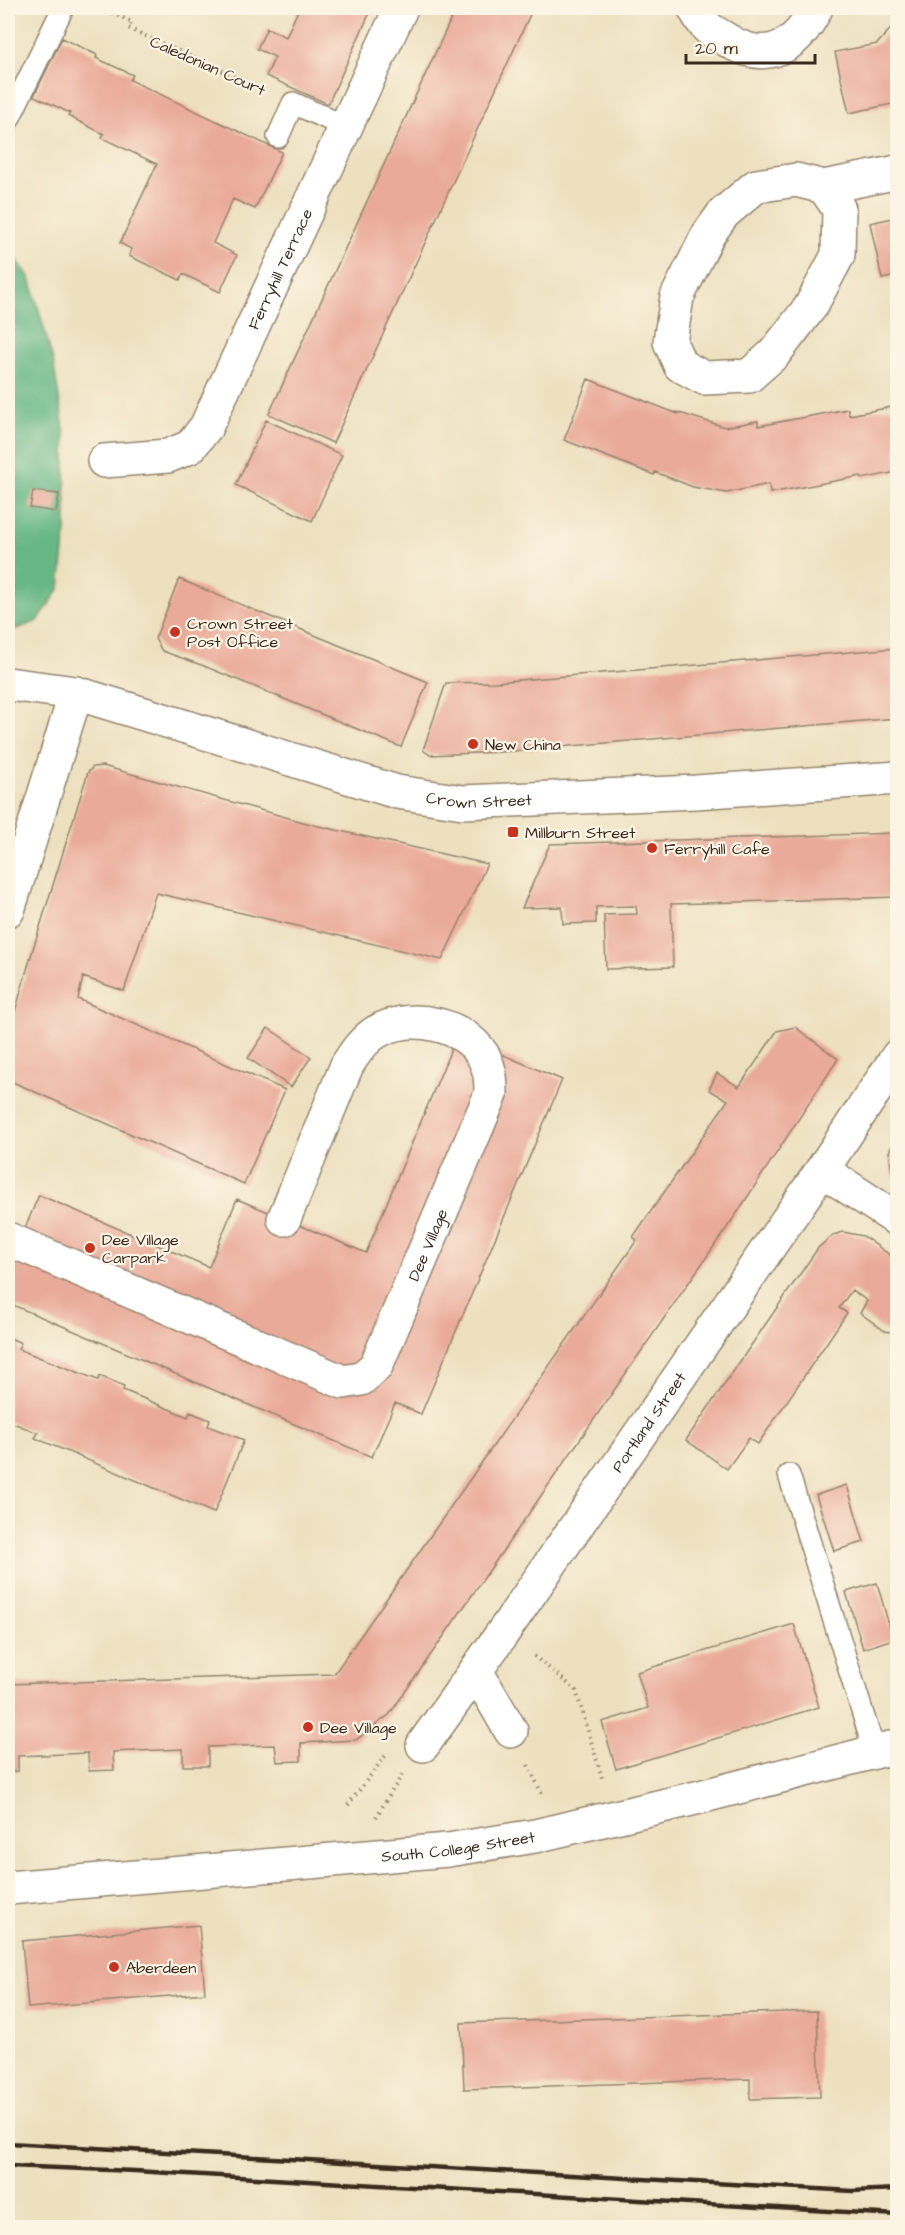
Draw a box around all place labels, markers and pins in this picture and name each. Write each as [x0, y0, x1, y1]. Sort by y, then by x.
place label: Crown Street Post Office [187, 613, 293, 653]
marker: Crown Street Post Office [168, 625, 182, 639]
place label: New China [485, 734, 561, 756]
marker: New China [466, 737, 480, 751]
place label: Millburn Street [525, 822, 636, 844]
marker: Millburn Street [506, 825, 520, 839]
place label: Ferryhill Cafe [664, 838, 770, 861]
marker: Ferryhill Cafe [645, 841, 659, 855]
place label: Dee Village Carpark [102, 1229, 179, 1269]
marker: Dee Village Carpark [83, 1241, 97, 1255]
place label: Dee Village [320, 1717, 397, 1740]
marker: Dee Village [301, 1720, 315, 1734]
place label: Aberdeen [126, 1957, 196, 1979]
marker: Aberdeen [107, 1960, 121, 1974]

